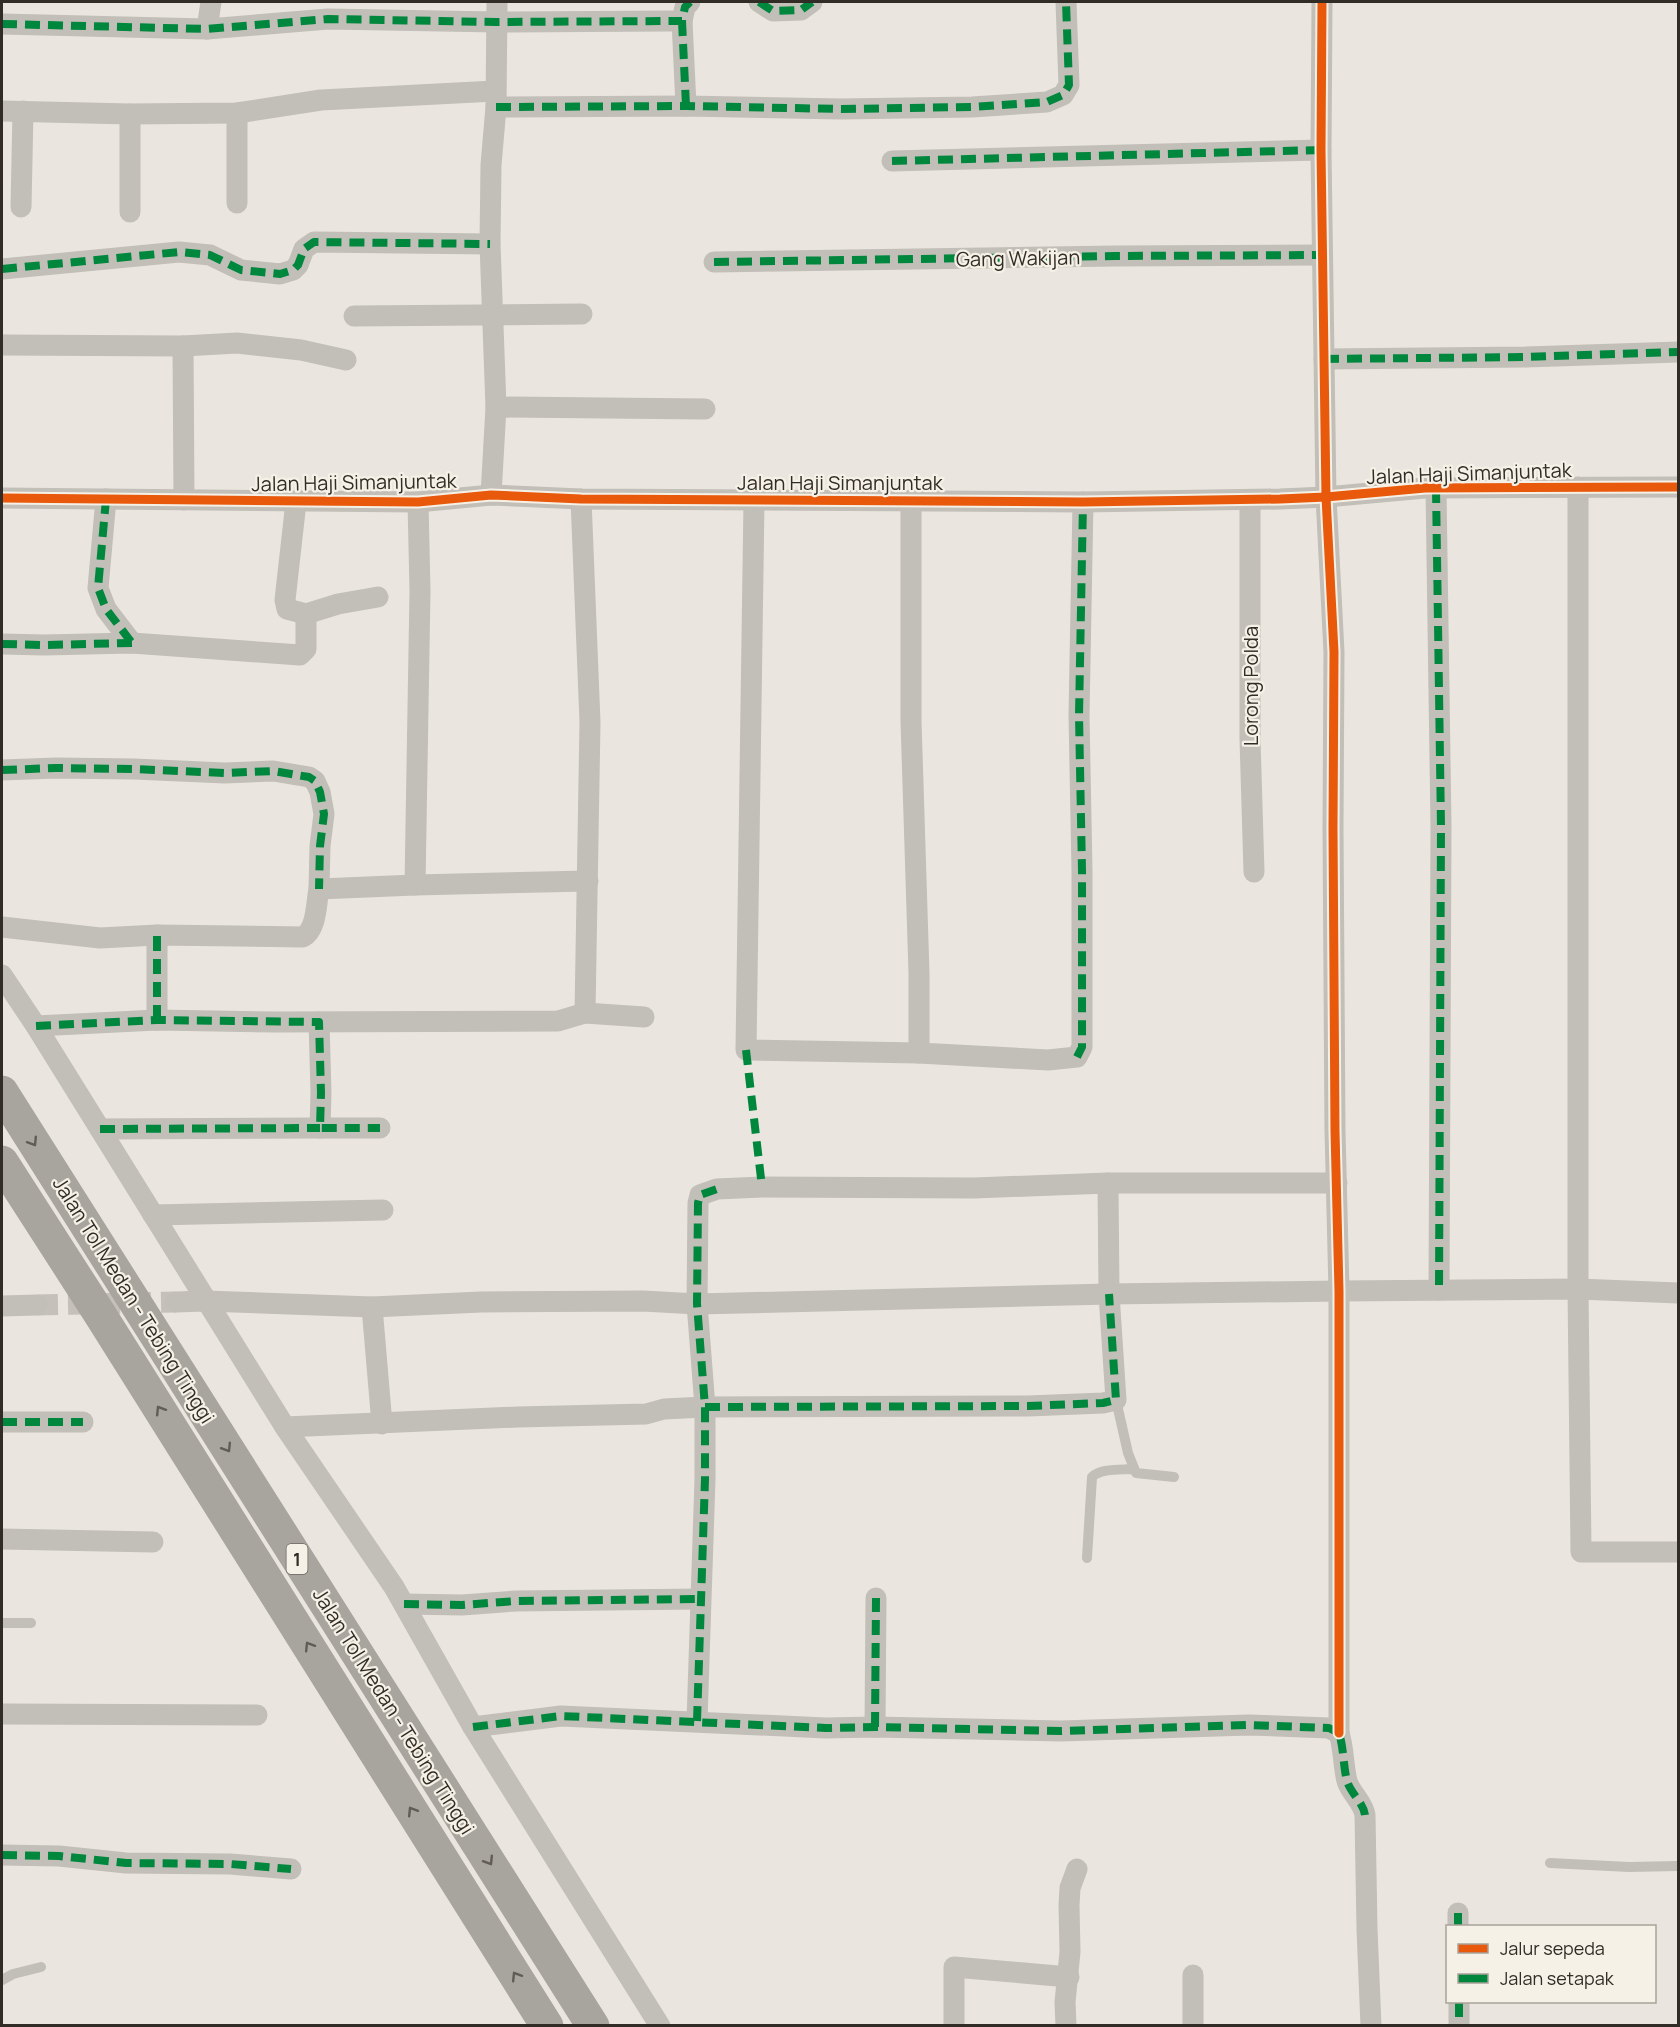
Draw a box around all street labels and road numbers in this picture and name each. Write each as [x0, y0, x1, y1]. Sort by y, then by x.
street label: Gang Wakijan [956, 243, 1080, 273]
street label: Jalan Haji Simanjuntak [1366, 456, 1573, 490]
street label: Jalan Haji Simanjuntak [251, 467, 458, 497]
street label: Jalan Haji Simanjuntak [737, 469, 944, 496]
street label: Lorong Polda [1237, 626, 1264, 746]
street label: Jalan Tol Medan - Tebing Tinggi [47, 1172, 221, 1428]
road number: 1 [286, 1544, 308, 1574]
street label: Jalan Tol Medan - Tebing Tinggi [307, 1583, 481, 1839]

